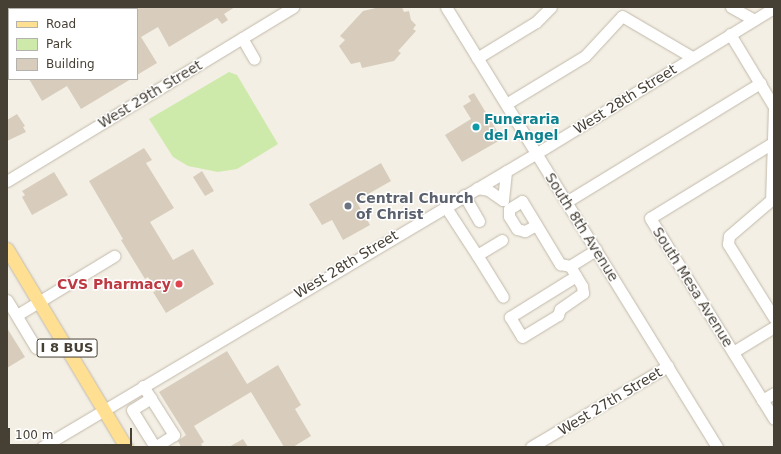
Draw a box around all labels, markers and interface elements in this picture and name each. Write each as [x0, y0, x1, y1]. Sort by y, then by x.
legend [8, 8, 138, 80]
text: Road [46, 17, 76, 31]
text: Park [46, 37, 72, 51]
street label: West 29th Street [95, 56, 205, 132]
text: Building [46, 57, 95, 71]
street label: West 28th Street [570, 61, 680, 137]
place label: Funeraria del Angel [484, 111, 560, 144]
marker: Funeraria del Angel [471, 122, 481, 132]
street label: South 8th Avenue [542, 170, 622, 284]
place label: Central Church of Christ [356, 190, 474, 222]
marker: Central Church of Christ [343, 201, 353, 211]
street label: South Mesa Avenue [649, 224, 737, 350]
street label: West 28th Street [291, 226, 401, 302]
place label: CVS Pharmacy [57, 276, 171, 292]
marker: CVS Pharmacy [174, 279, 184, 289]
road number: I 8 BUS [36, 337, 98, 359]
street label: West 27th Street [555, 363, 665, 439]
scale bar [10, 420, 134, 446]
text: 100 m [15, 428, 53, 442]

